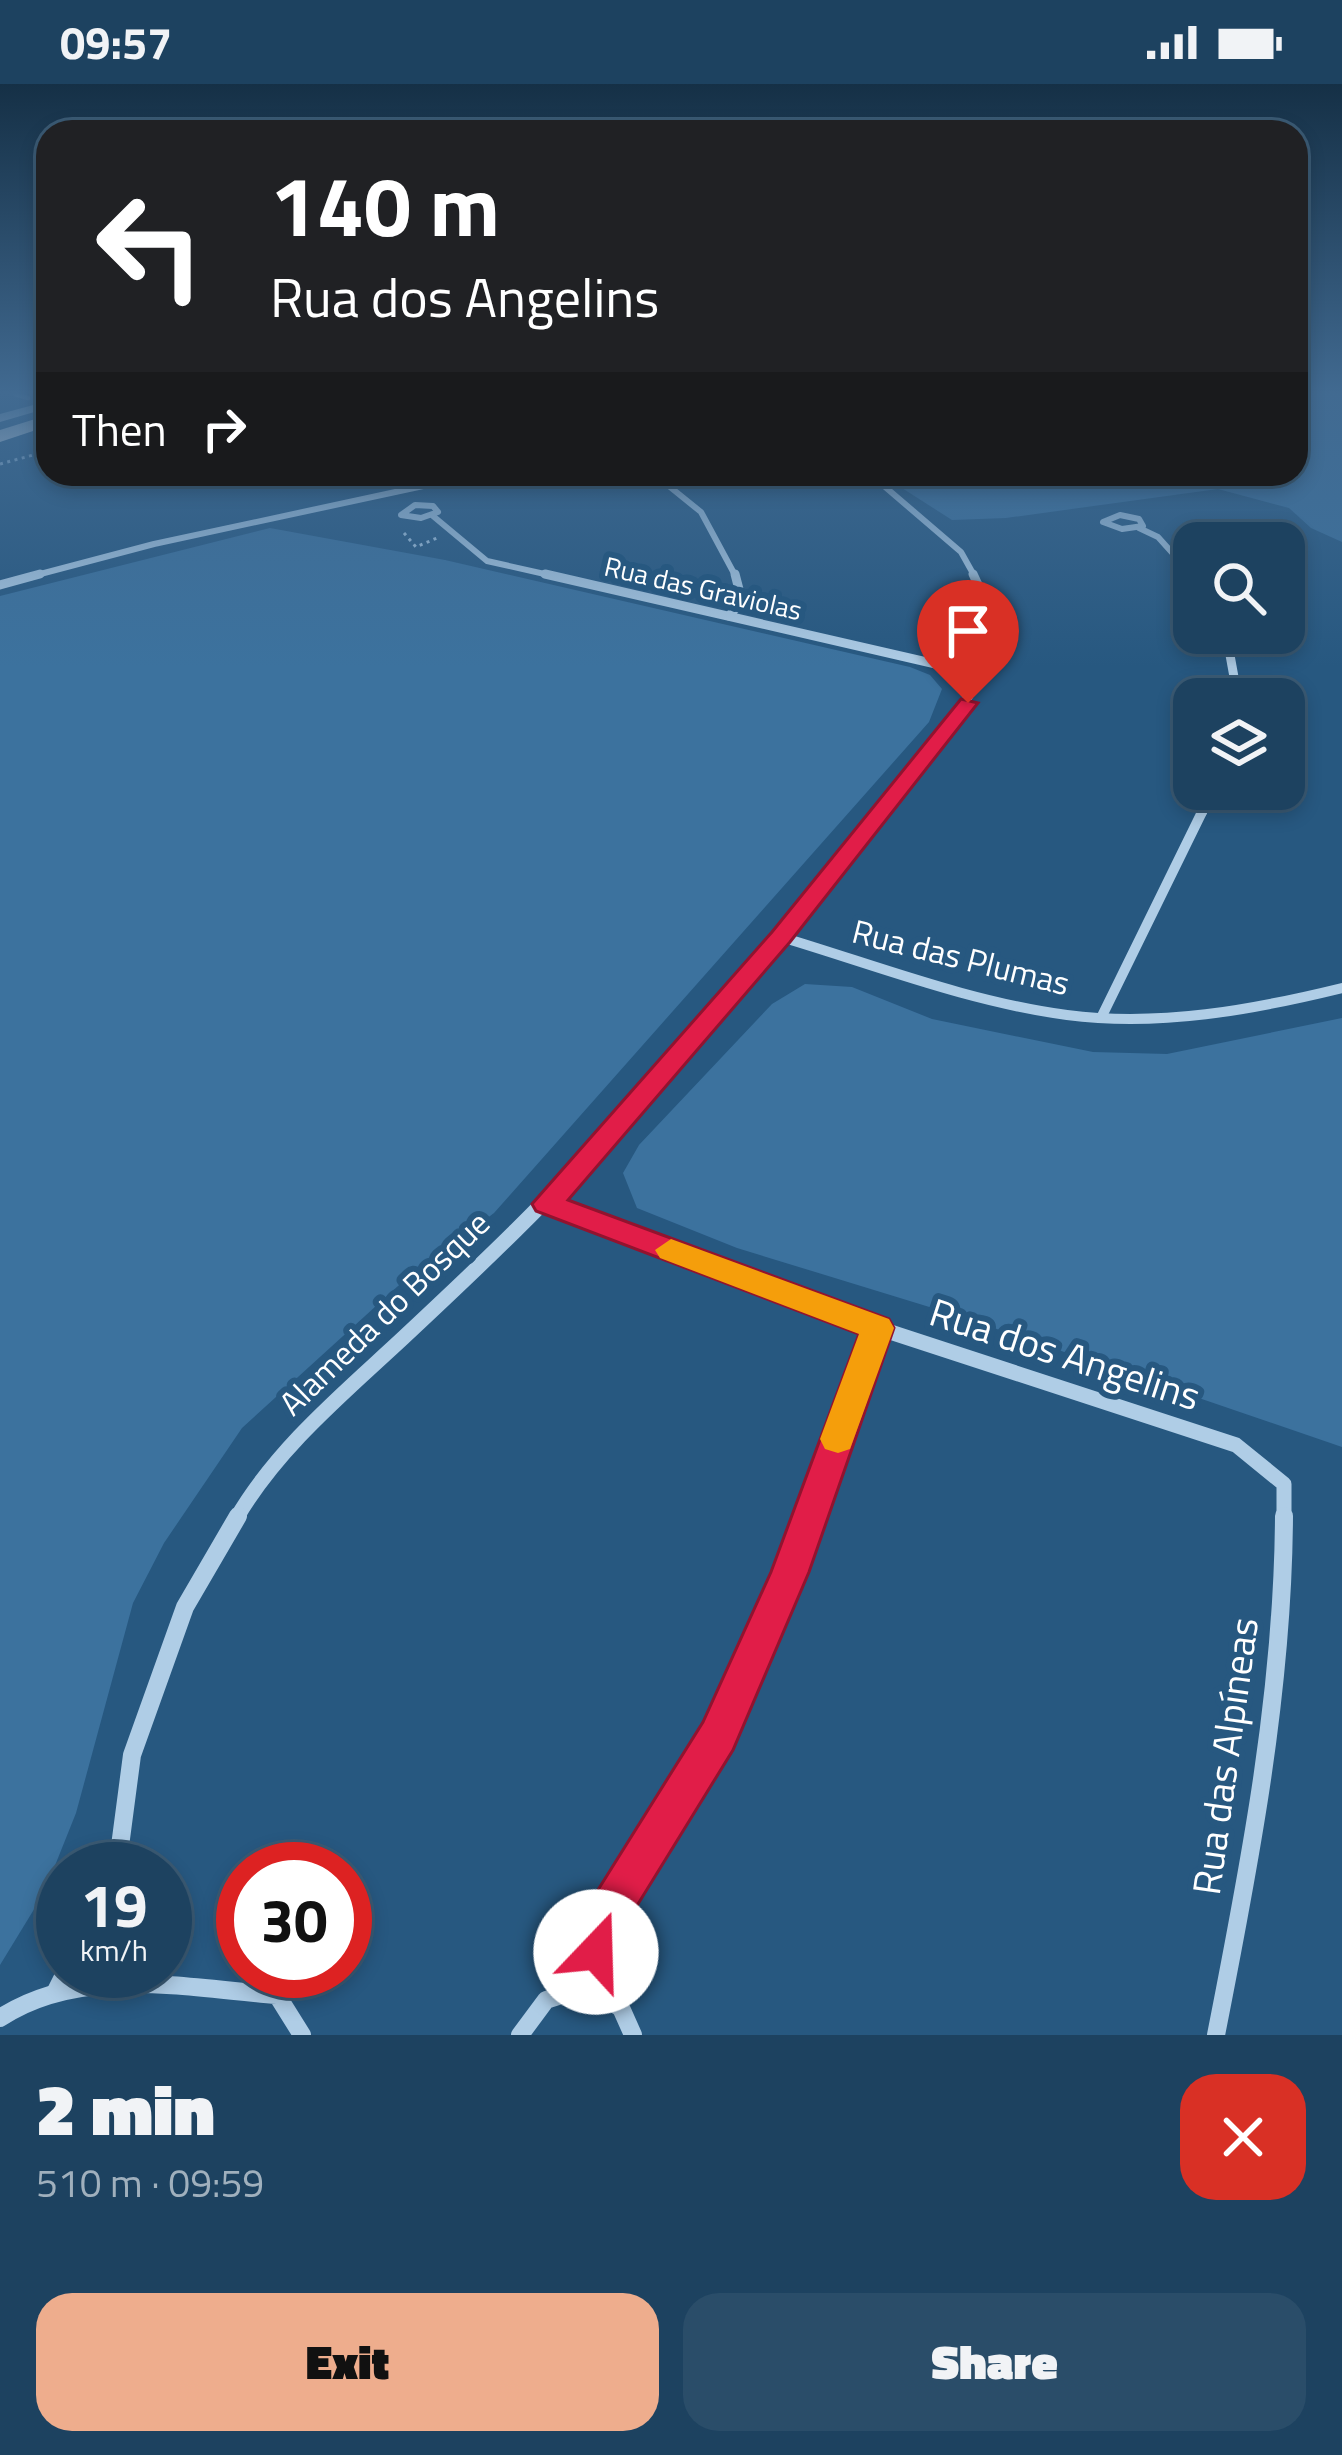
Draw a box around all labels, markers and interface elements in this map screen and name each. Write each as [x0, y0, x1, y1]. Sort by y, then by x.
text: 09:57 [60, 8, 172, 76]
text: 140 m [270, 141, 500, 269]
icon: left [72, 168, 228, 324]
text: Rua dos Angelins [270, 256, 659, 338]
text: Then [72, 395, 167, 463]
icon: right [191, 396, 257, 462]
map controls [1173, 522, 1305, 810]
button: search [1173, 522, 1305, 654]
street label: Rua das Graviolas [601, 545, 806, 630]
pin [917, 580, 1019, 703]
icon: arrive [935, 598, 1001, 664]
button: layers [1173, 678, 1305, 810]
street label: Rua das Plumas [847, 906, 1075, 1008]
street label: Alameda do Bosque [267, 1199, 501, 1427]
street label: Rua dos Angelins [922, 1282, 1208, 1425]
street label: Rua das Alpíneas [1176, 1614, 1273, 1898]
speed limit sign: 30 [216, 1842, 372, 1998]
text: 19 [80, 1859, 148, 1950]
position arrow [533, 1889, 659, 2015]
text: km/h [80, 1927, 148, 1973]
text: 2 min [36, 2053, 215, 2163]
button: close [1180, 2074, 1306, 2200]
text: 510 m · 09:59 [36, 2153, 264, 2212]
button: Exit [36, 2293, 659, 2431]
button: Share [683, 2293, 1306, 2431]

